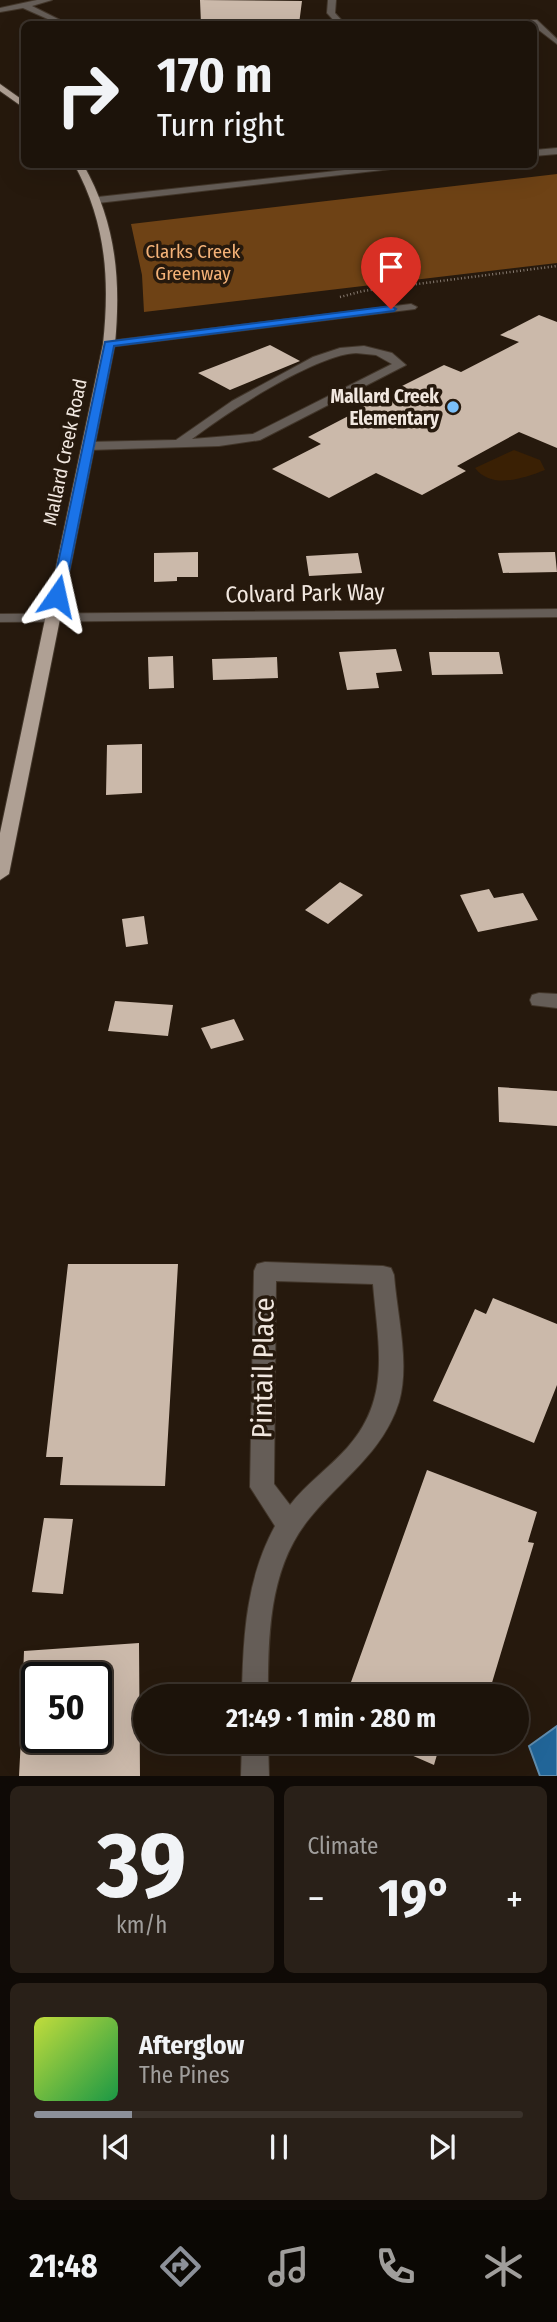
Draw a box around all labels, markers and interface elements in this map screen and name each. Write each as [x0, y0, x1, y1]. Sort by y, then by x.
text: 170 m [157, 46, 273, 105]
icon: right [42, 49, 133, 140]
text: Turn right [157, 106, 284, 144]
pin [361, 237, 421, 309]
park label: Clarks Creek Greenway [146, 240, 241, 285]
icon: arrive [372, 248, 410, 286]
street label: Mallard Creek Road [38, 376, 92, 528]
place label: Mallard Creek Elementary [331, 385, 440, 430]
marker: Mallard Creek Elementary [445, 399, 461, 415]
position arrow [20, 559, 94, 633]
street label: Colvard Park Way [225, 578, 386, 608]
street label: Pintail Place [245, 1297, 281, 1439]
speed limit sign: 50 [21, 1662, 112, 1753]
text: 21:49 · 1 min · 280 m [226, 1703, 436, 1734]
text: 39 [97, 1811, 186, 1920]
text: Climate [308, 1832, 378, 1860]
text: 19° [379, 1867, 452, 1930]
text: − [308, 1876, 325, 1922]
text: + [506, 1876, 523, 1922]
text: km/h [116, 1911, 167, 1939]
text: Afterglow [139, 2030, 244, 2061]
text: The Pines [139, 2061, 230, 2089]
icon: previous [97, 2128, 135, 2166]
icon: pause [260, 2128, 298, 2166]
icon: next [423, 2128, 461, 2166]
icon: directions [156, 2242, 205, 2291]
icon: music [264, 2242, 313, 2291]
icon: phone [371, 2242, 420, 2291]
icon: climate [479, 2242, 528, 2291]
text: 21:48 [29, 2247, 98, 2285]

